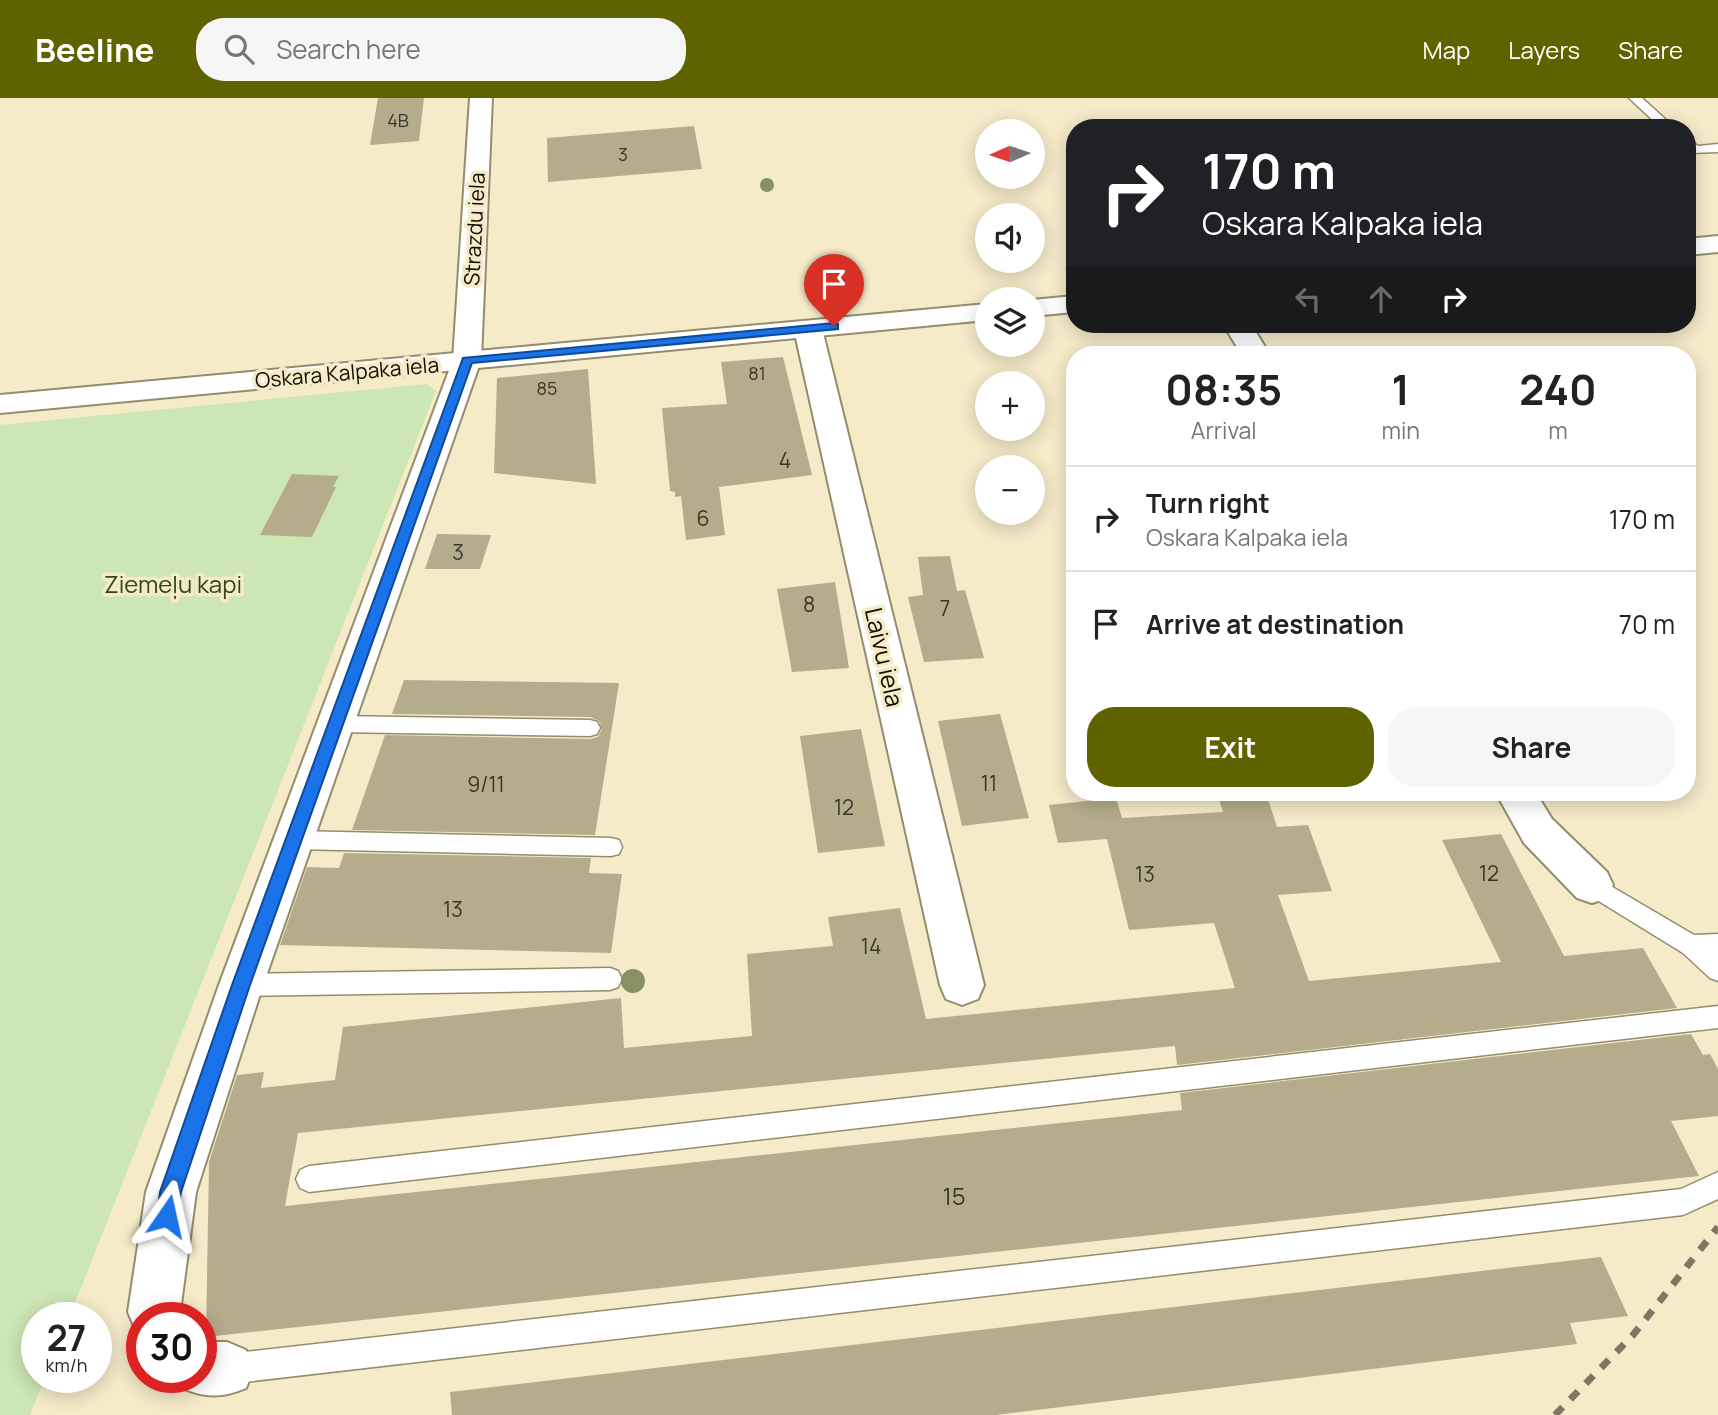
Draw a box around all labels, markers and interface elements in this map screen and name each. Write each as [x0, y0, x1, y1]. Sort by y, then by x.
search box [196, 18, 686, 81]
text: Beeline [35, 27, 154, 72]
icon: search [220, 30, 258, 68]
text: Search here [276, 31, 421, 67]
text: Map [1423, 33, 1470, 66]
text: Layers [1508, 33, 1580, 66]
text: Share [1618, 33, 1683, 66]
house number: 4B [387, 108, 409, 132]
north arrow [975, 119, 1045, 189]
map controls [975, 119, 1045, 525]
text: 170 m [1202, 137, 1336, 204]
house number: 3 [618, 142, 628, 166]
icon: right [1087, 147, 1178, 238]
street label: Strazdu iela [457, 172, 491, 286]
text: Oskara Kalpaka iela [1202, 201, 1483, 245]
button: sound [975, 203, 1045, 273]
pin [804, 254, 864, 326]
icon: arrive [815, 265, 853, 303]
icon: left [1289, 280, 1327, 318]
icon: ahead [1362, 280, 1400, 318]
icon: right [1435, 280, 1473, 318]
button: layers [975, 287, 1045, 357]
street label: Oskara Kalpaka iela [254, 350, 440, 394]
text: 08:35 [1165, 360, 1282, 418]
text: 1 [1391, 360, 1410, 418]
text: 240 [1519, 360, 1597, 418]
house number: 81 [748, 361, 766, 385]
button: + [975, 371, 1045, 441]
house number: 85 [537, 376, 557, 400]
text: Arrival [1191, 414, 1257, 446]
text: min [1381, 414, 1420, 446]
text: m [1548, 414, 1568, 446]
house number: 4 [779, 446, 791, 474]
button: − [975, 455, 1045, 525]
text: Turn right [1146, 485, 1270, 521]
icon: right [1087, 500, 1125, 538]
text: 170 m [1609, 501, 1675, 537]
house number: 6 [696, 504, 710, 532]
text: Oskara Kalpaka iela [1146, 521, 1348, 553]
house number: 3 [452, 538, 464, 566]
park label: Ziemeļu kapi [104, 567, 242, 600]
house number: 8 [803, 590, 815, 618]
house number: 7 [940, 594, 950, 622]
street label: Laivu iela [858, 604, 912, 710]
icon: arrive [1087, 605, 1125, 643]
text: Arrive at destination [1146, 606, 1404, 642]
text: 70 m [1619, 606, 1675, 642]
button: Exit [1087, 707, 1374, 787]
button: Share [1388, 707, 1675, 787]
house number: 11 [981, 769, 997, 797]
house number: 9/11 [467, 770, 505, 798]
house number: 12 [834, 793, 854, 821]
house number: 12 [1479, 859, 1499, 887]
house number: 13 [1135, 860, 1155, 888]
house number: 13 [443, 895, 463, 923]
house number: 14 [861, 932, 881, 960]
position arrow [130, 1179, 204, 1253]
house number: 15 [942, 1179, 966, 1212]
speed limit sign: 30 [126, 1302, 217, 1393]
text: 27 [47, 1314, 86, 1362]
text: km/h [46, 1353, 87, 1377]

